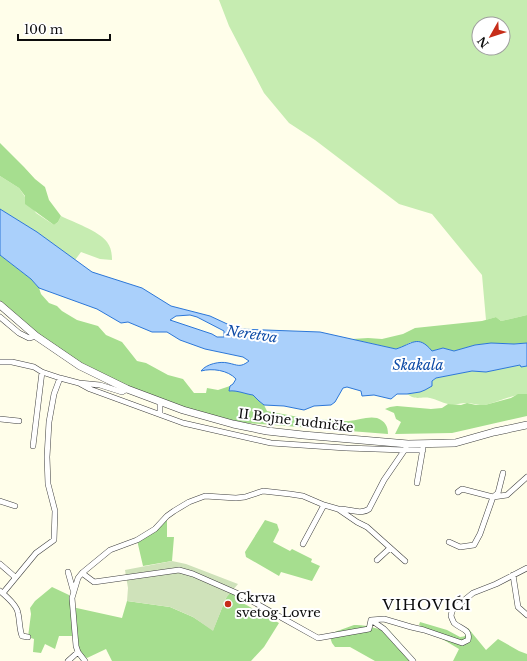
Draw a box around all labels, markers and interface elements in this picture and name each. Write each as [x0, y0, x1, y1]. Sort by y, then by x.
scale bar [18, 16, 110, 42]
north arrow [471, 16, 511, 56]
text: 100 m [24, 22, 63, 37]
text: N [474, 33, 492, 51]
water label: Neretva [224, 321, 279, 346]
water label: Skakala [393, 356, 443, 374]
street label: II Bojne rudničke [237, 405, 355, 436]
place label: Ckrva svetog Lovre [236, 589, 321, 621]
district label: VIHOVIĆI [381, 595, 472, 614]
marker: Ckrva svetog Lovre [223, 599, 233, 609]

